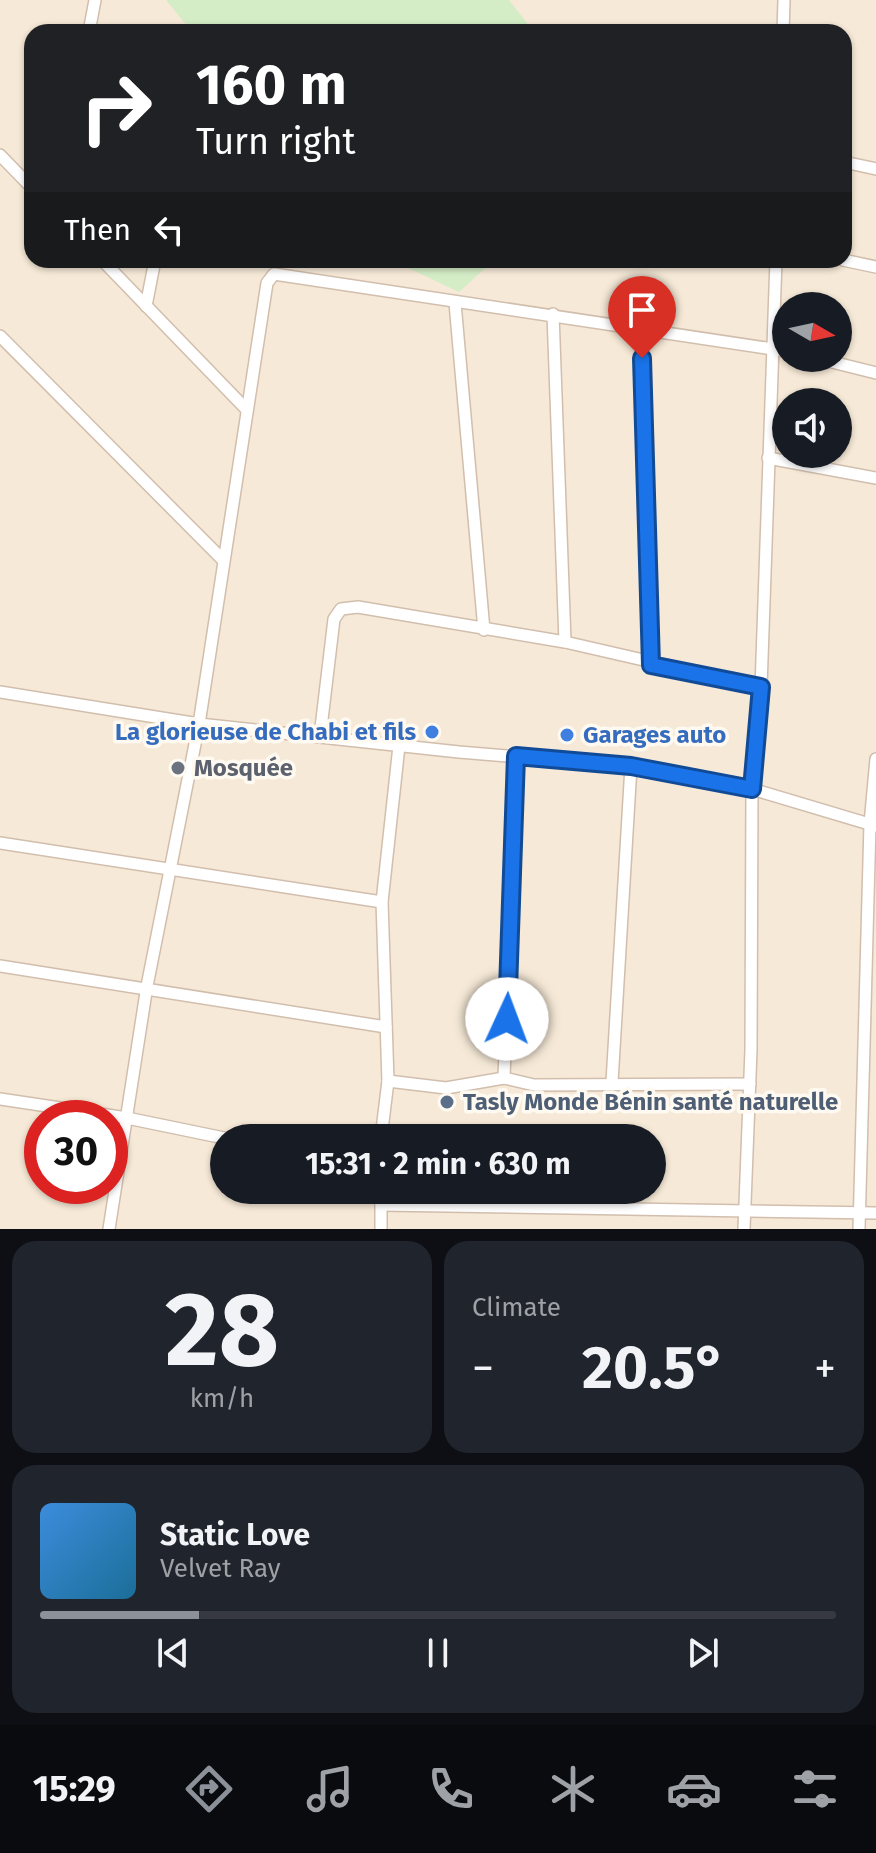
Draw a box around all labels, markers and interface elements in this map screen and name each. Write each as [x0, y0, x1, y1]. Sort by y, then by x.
text: 160 m [196, 52, 347, 119]
icon: right [64, 56, 168, 160]
text: Turn right [196, 120, 356, 164]
icon: left [147, 208, 191, 252]
text: Then [64, 212, 131, 248]
pin [608, 276, 676, 358]
icon: arrive [620, 288, 664, 332]
north arrow [772, 292, 852, 372]
map controls [772, 292, 852, 468]
button: sound [772, 388, 852, 468]
place label: La glorieuse de Chabi et fils [115, 718, 416, 746]
place label: Garages auto [583, 721, 726, 749]
marker: La glorieuse de Chabi et fils [423, 723, 441, 741]
marker: Garages auto [558, 726, 576, 744]
place label: Mosquée [194, 754, 293, 782]
marker: Mosquée [169, 759, 187, 777]
position arrow [465, 977, 549, 1061]
place label: Tasly Monde Bénin santé naturelle [463, 1088, 838, 1116]
marker: Tasly Monde Bénin santé naturelle [438, 1093, 456, 1111]
speed limit sign: 30 [24, 1100, 128, 1204]
text: 15:31 · 2 min · 630 m [305, 1146, 571, 1182]
text: 28 [165, 1268, 279, 1393]
text: Climate [472, 1292, 561, 1323]
text: 20.5° [582, 1332, 726, 1404]
text: − [472, 1342, 494, 1395]
text: + [814, 1342, 836, 1395]
text: km/h [190, 1383, 254, 1414]
text: Static Love [160, 1517, 310, 1553]
text: Velvet Ray [160, 1553, 280, 1584]
icon: previous [151, 1631, 195, 1675]
icon: pause [416, 1631, 460, 1675]
icon: next [681, 1631, 725, 1675]
icon: directions [181, 1761, 237, 1817]
icon: music [302, 1761, 358, 1817]
icon: phone [423, 1761, 479, 1817]
icon: climate [545, 1761, 601, 1817]
icon: car [666, 1761, 722, 1817]
icon: filters [787, 1761, 843, 1817]
text: 15:29 [33, 1767, 116, 1811]

